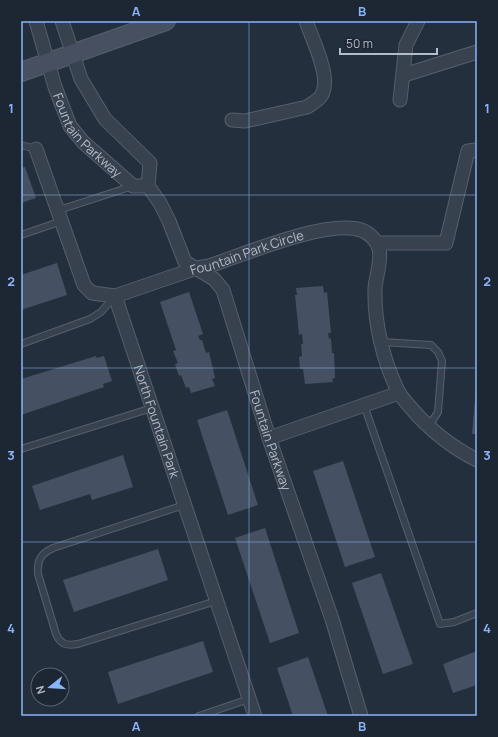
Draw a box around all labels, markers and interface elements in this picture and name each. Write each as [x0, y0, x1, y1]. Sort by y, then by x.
text: A [132, 2, 141, 20]
text: B [358, 2, 366, 20]
scale bar [340, 30, 437, 56]
text: 50 m [346, 35, 373, 52]
street label: Fountain Parkway [49, 90, 126, 181]
text: 1 [8, 99, 14, 117]
text: 1 [484, 99, 490, 117]
street label: Fountain Park Circle [188, 226, 306, 279]
text: 2 [7, 272, 15, 290]
text: 2 [483, 272, 491, 290]
street label: North Fountain Park [130, 363, 184, 481]
street label: Fountain Parkway [246, 388, 296, 493]
text: 3 [7, 446, 15, 464]
text: 3 [483, 446, 491, 464]
text: 4 [7, 619, 15, 637]
text: 4 [483, 619, 491, 637]
north arrow [30, 667, 70, 707]
text: N [32, 684, 48, 696]
text: A [132, 717, 141, 735]
text: B [358, 717, 366, 735]

